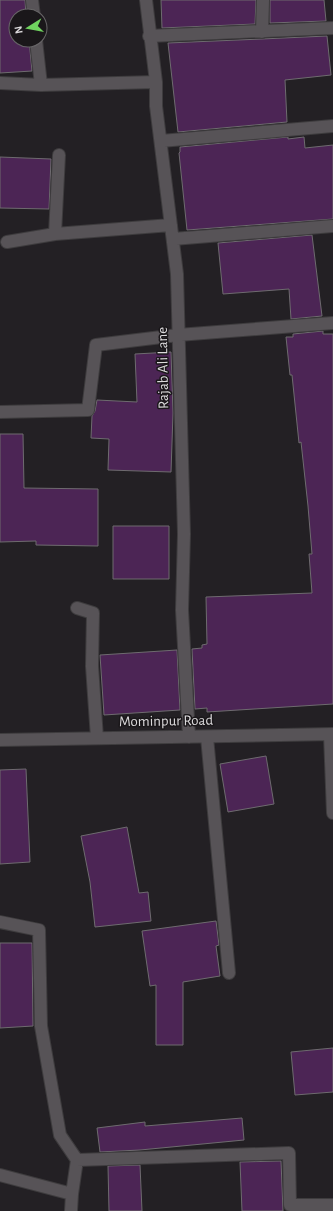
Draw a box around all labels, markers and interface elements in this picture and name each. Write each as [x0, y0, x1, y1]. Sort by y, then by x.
north arrow [8, 8, 48, 48]
text: N [13, 25, 25, 35]
street label: Rajab Ali Lane [155, 327, 171, 409]
street label: Mominpur Road [119, 713, 214, 729]

